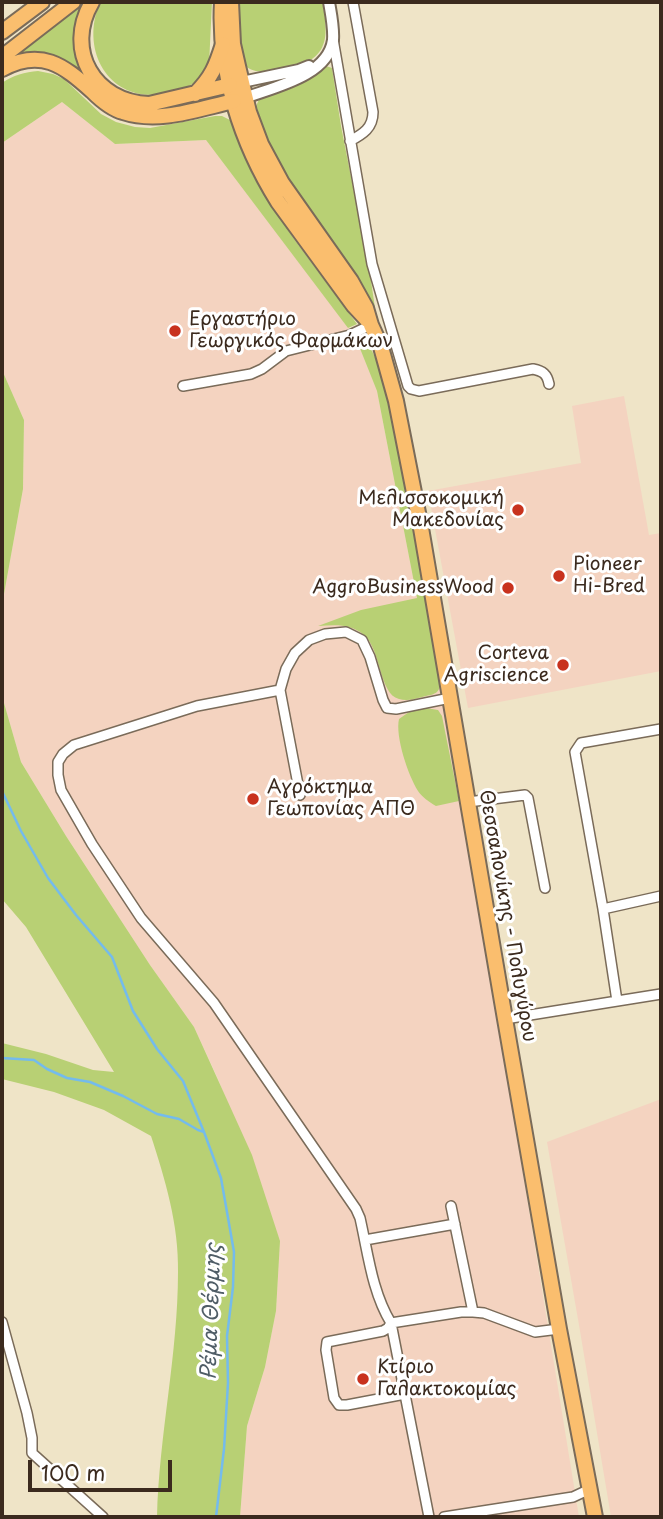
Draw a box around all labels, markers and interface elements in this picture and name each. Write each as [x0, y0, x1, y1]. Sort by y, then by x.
place label: Εργαστήριο Γεωργικός Φαρμάκων [189, 309, 393, 353]
marker: Εργαστήριο Γεωργικός Φαρμάκων [167, 323, 183, 339]
place label: Μελισσοκομική Μακεδονίας [358, 488, 504, 532]
marker: Μελισσοκομική Μακεδονίας [510, 502, 526, 518]
place label: Pioneer Hi-Bred [573, 554, 645, 598]
marker: Pioneer Hi-Bred [551, 568, 567, 584]
place label: AggroBusinessWood [312, 577, 494, 599]
marker: AggroBusinessWood [500, 580, 516, 596]
place label: Corteva Agriscience [444, 643, 549, 687]
marker: Corteva Agriscience [555, 657, 571, 673]
place label: Αγρόκτημα Γεωπονίας ΑΠΘ [267, 777, 415, 821]
street label: Θεσσαλονίκης - Πολυγύρου [474, 788, 540, 1044]
marker: Αγρόκτημα Γεωπονίας ΑΠΘ [245, 791, 261, 807]
water label: Ρέμα Θέρμης [197, 1243, 227, 1381]
place label: Κτίριο Γαλακτοκομίας [377, 1357, 516, 1401]
marker: Κτίριο Γαλακτοκομίας [355, 1371, 371, 1387]
scale bar [32, 1446, 175, 1490]
text: 100 m [41, 1456, 105, 1488]

